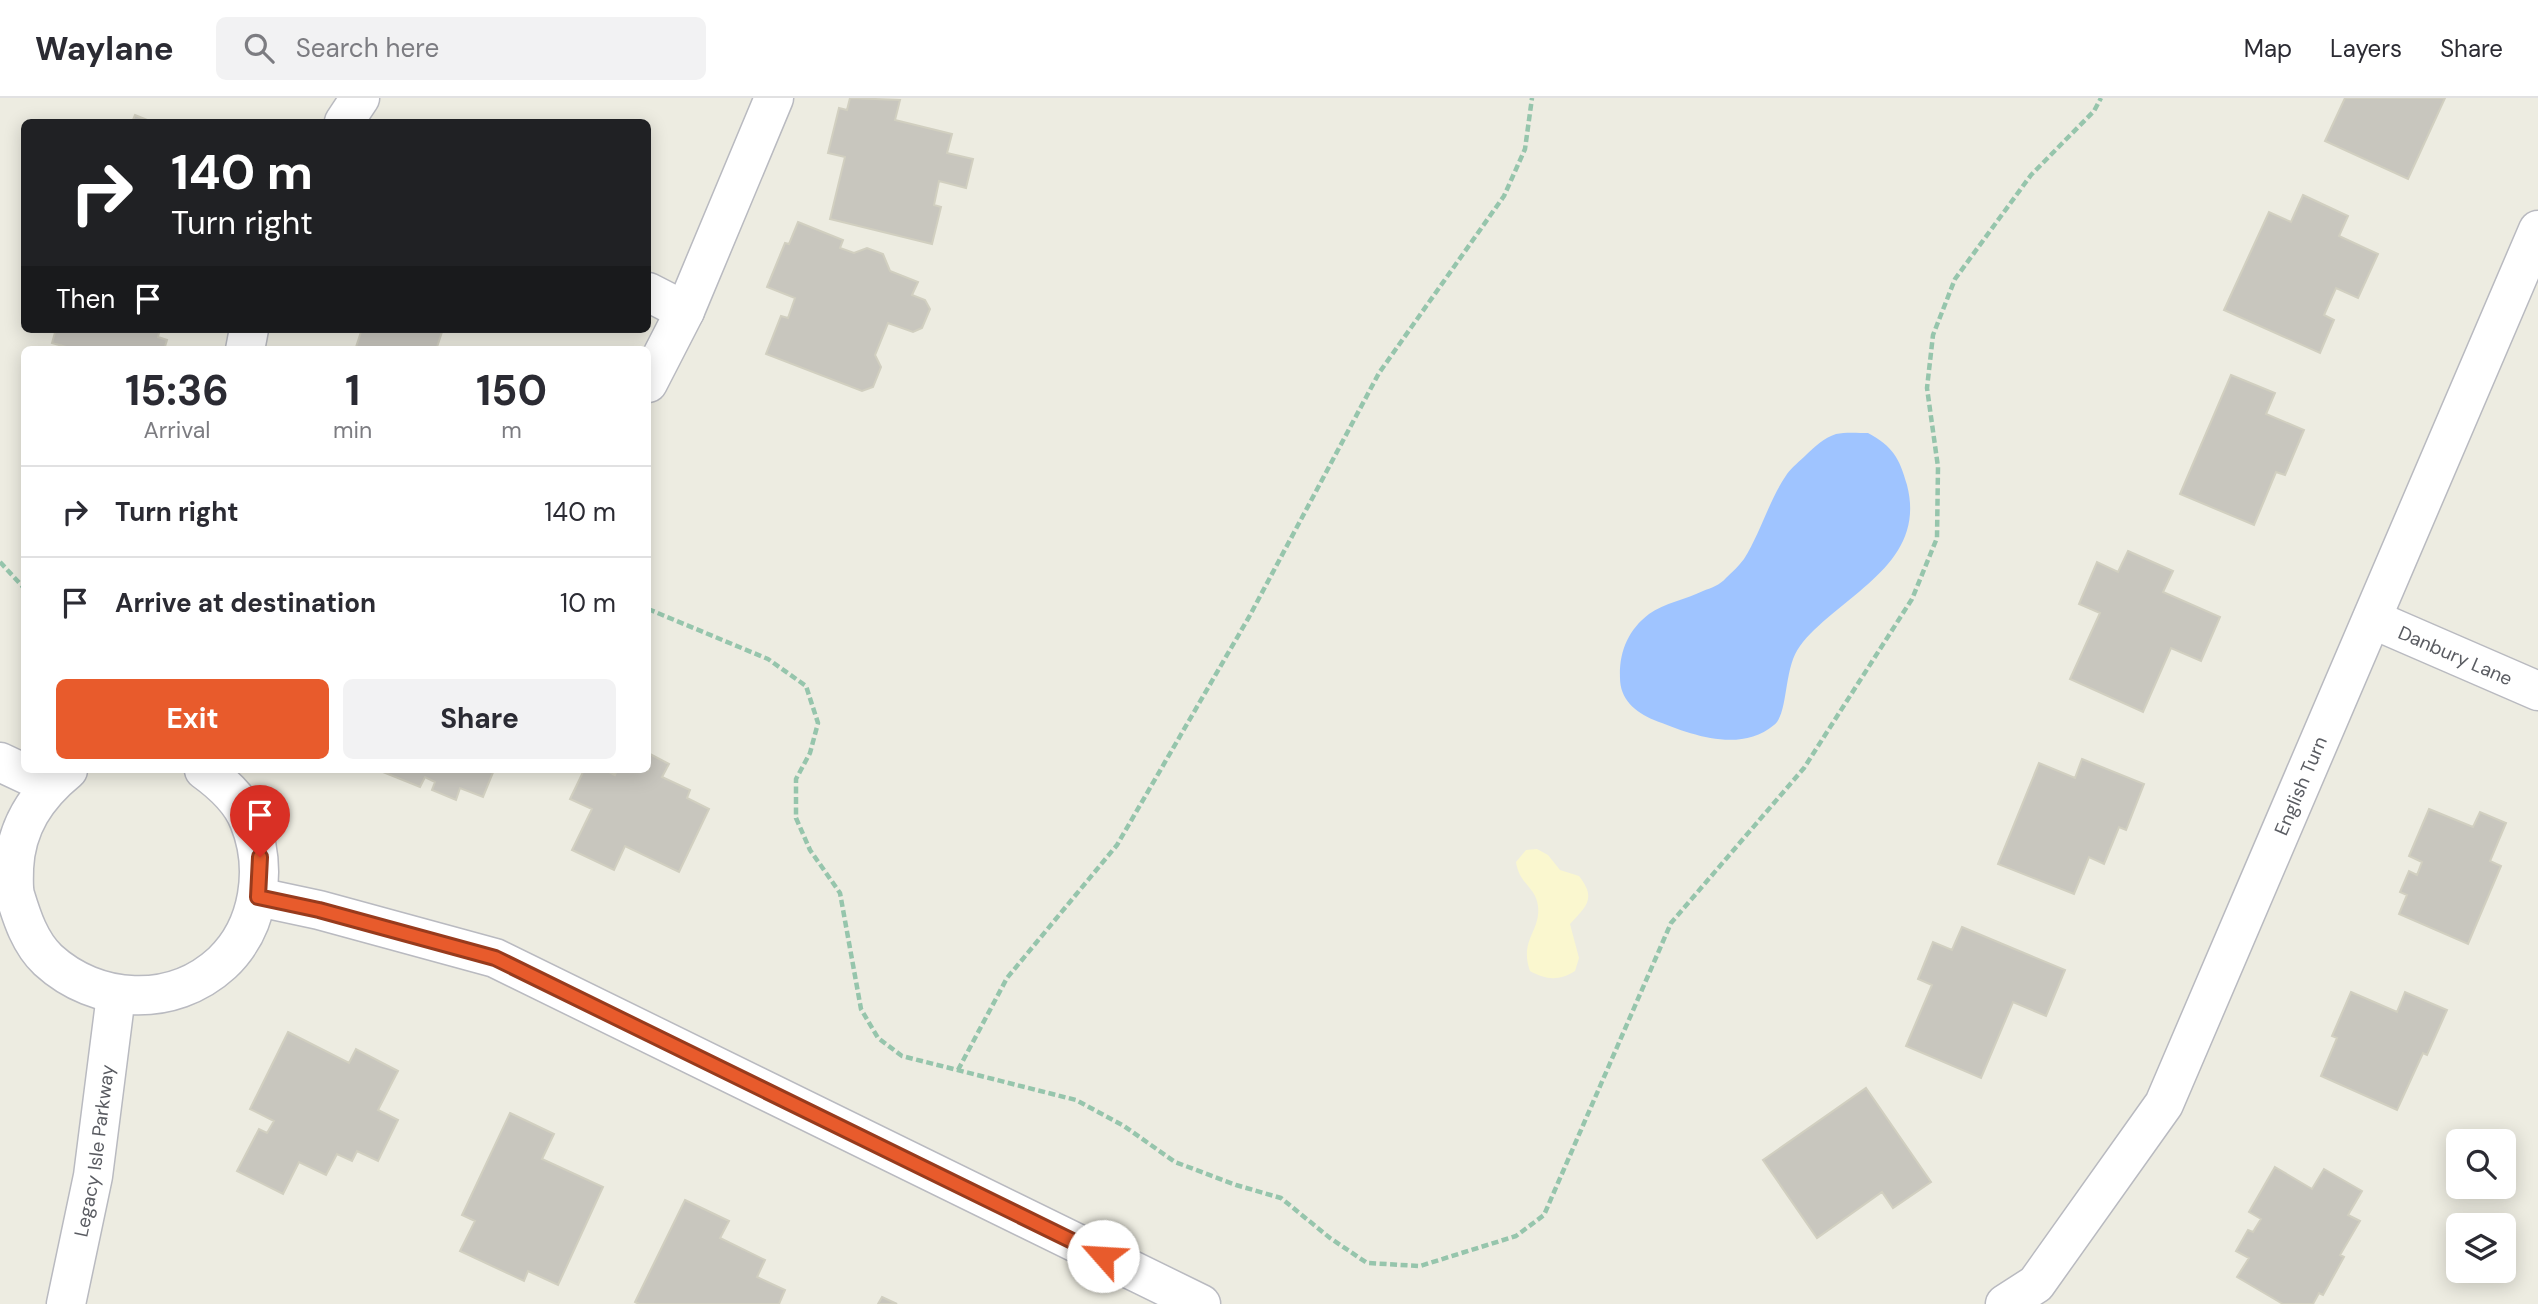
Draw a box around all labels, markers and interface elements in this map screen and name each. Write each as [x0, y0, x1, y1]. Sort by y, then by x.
search box [216, 17, 706, 80]
text: Waylane [35, 27, 174, 70]
icon: search [240, 29, 278, 67]
text: Search here [296, 31, 439, 65]
text: Map [2244, 33, 2292, 64]
text: Layers [2330, 33, 2402, 64]
text: Share [2440, 33, 2503, 64]
text: 140 m [171, 140, 313, 204]
icon: right [56, 147, 147, 238]
text: Turn right [171, 202, 313, 244]
icon: arrive [129, 280, 167, 318]
text: Then [56, 282, 115, 316]
text: 15:36 [125, 363, 229, 418]
text: 1 [345, 363, 360, 418]
text: 150 [476, 363, 547, 418]
text: Arrival [143, 415, 210, 445]
text: min [333, 415, 372, 445]
text: m [501, 415, 522, 445]
icon: right [56, 493, 94, 531]
text: Turn right [115, 495, 239, 529]
text: 140 m [544, 495, 616, 529]
icon: arrive [56, 584, 94, 622]
text: Arrive at destination [115, 586, 376, 620]
text: 10 m [560, 586, 616, 620]
street label: Danbury Lane [2395, 619, 2516, 691]
button: Exit [56, 679, 329, 759]
button: Share [343, 679, 616, 759]
street label: English Turn [2268, 732, 2332, 839]
pin [230, 785, 290, 857]
icon: arrive [241, 796, 279, 834]
street label: Legacy Isle Parkway [68, 1063, 120, 1239]
map controls [2446, 1129, 2516, 1283]
button: search [2446, 1129, 2516, 1199]
button: layers [2446, 1213, 2516, 1283]
position arrow [1066, 1219, 1140, 1293]

